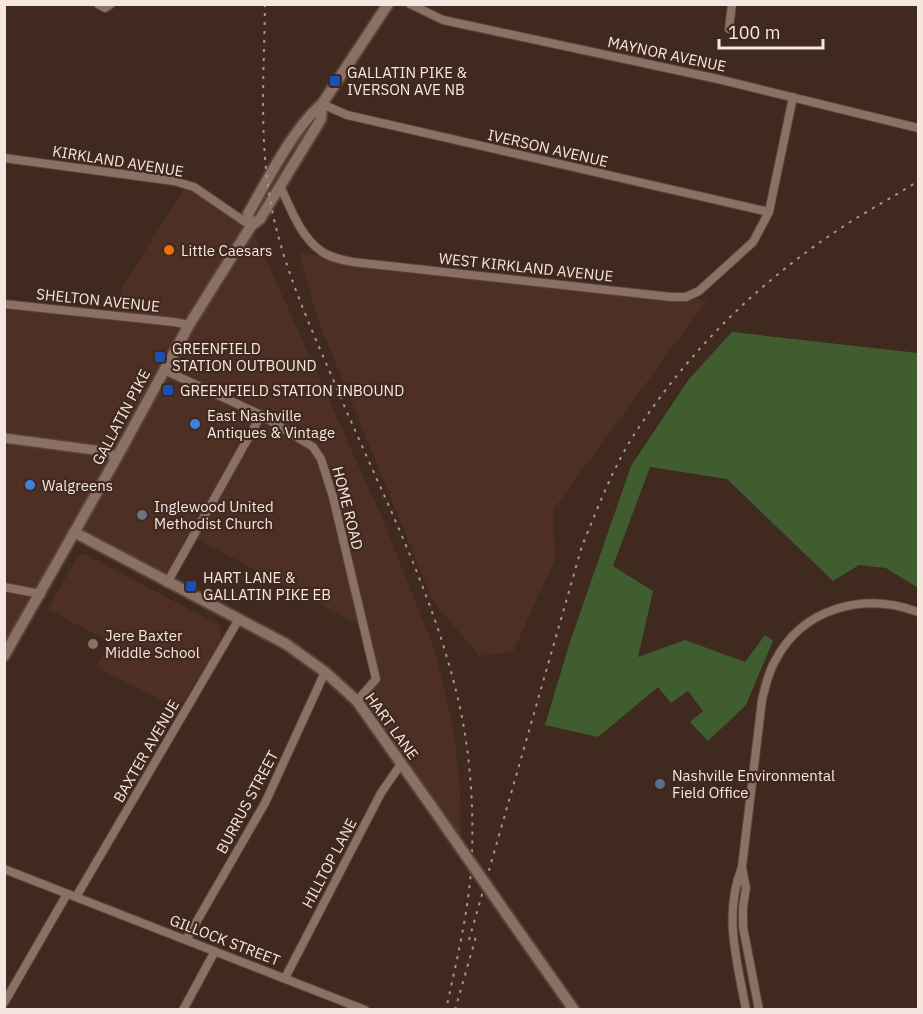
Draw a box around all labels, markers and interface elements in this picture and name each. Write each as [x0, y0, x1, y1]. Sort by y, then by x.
scale bar [719, 12, 822, 50]
text: 100 m [728, 21, 780, 44]
street label: MAYNOR AVENUE [606, 32, 728, 76]
place label: GALLATIN PIKE & IVERSON AVE NB [347, 63, 468, 99]
marker: GALLATIN PIKE & IVERSON AVE NB [328, 74, 342, 88]
street label: IVERSON AVENUE [486, 125, 610, 171]
street label: KIRKLAND AVENUE [51, 141, 185, 181]
place label: Little Caesars [181, 241, 272, 260]
marker: Little Caesars [162, 243, 176, 257]
street label: WEST KIRKLAND AVENUE [438, 248, 614, 286]
street label: SHELTON AVENUE [35, 284, 161, 316]
place label: GREENFIELD STATION OUTBOUND [172, 339, 317, 375]
marker: GREENFIELD STATION OUTBOUND [153, 350, 167, 364]
street label: GALLATIN PIKE [88, 366, 154, 468]
place label: GREENFIELD STATION INBOUND [180, 381, 404, 400]
marker: GREENFIELD STATION INBOUND [161, 383, 175, 397]
place label: East Nashville Antiques & Vintage [207, 406, 335, 442]
marker: East Nashville Antiques & Vintage [188, 417, 202, 431]
street label: HOME ROAD [328, 464, 368, 552]
place label: Walgreens [42, 476, 113, 495]
marker: Walgreens [23, 478, 37, 492]
place label: Inglewood United Methodist Church [154, 497, 274, 533]
marker: Inglewood United Methodist Church [135, 508, 149, 522]
place label: HART LANE & GALLATIN PIKE EB [203, 568, 331, 604]
marker: HART LANE & GALLATIN PIKE EB [184, 579, 198, 593]
place label: Jere Baxter Middle School [105, 626, 200, 662]
marker: Jere Baxter Middle School [86, 637, 100, 651]
street label: HART LANE [361, 689, 423, 763]
street label: BAXTER AVENUE [109, 696, 183, 806]
street label: BURRUS STREET [212, 747, 282, 857]
place label: Nashville Environmental Field Office [672, 766, 835, 802]
marker: Nashville Environmental Field Office [653, 777, 667, 791]
street label: HILLTOP LANE [297, 815, 361, 911]
street label: GILLOCK STREET [167, 910, 283, 970]

